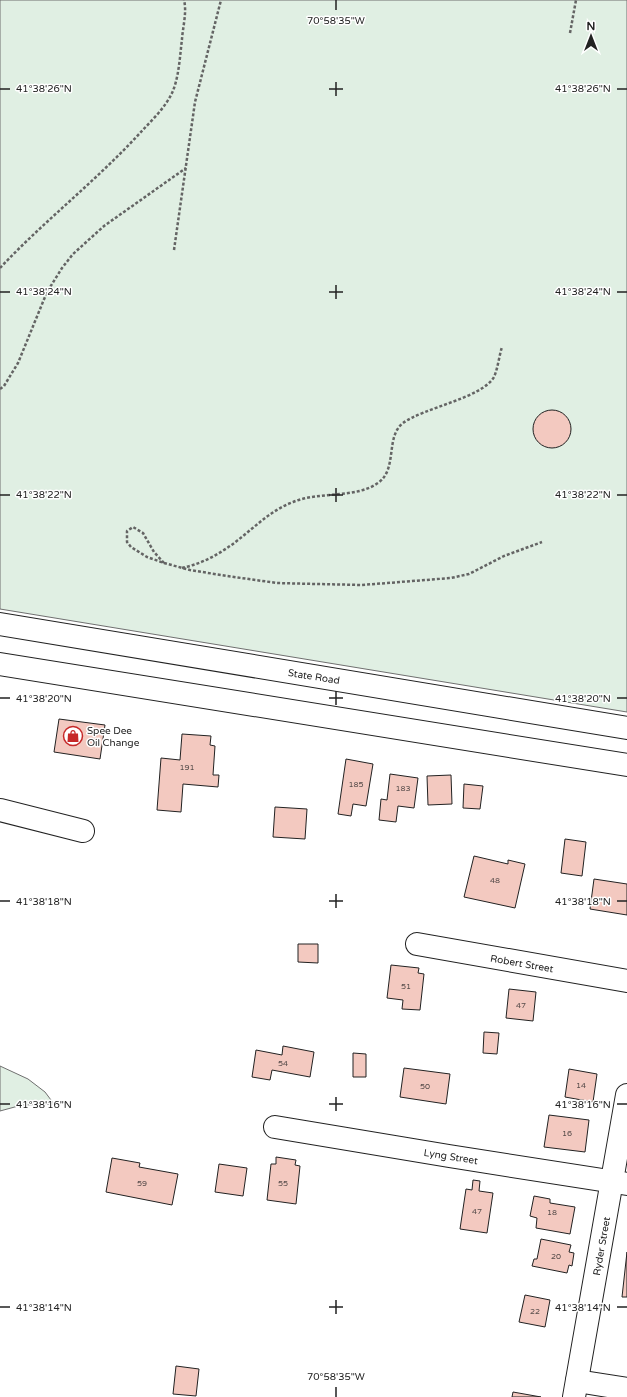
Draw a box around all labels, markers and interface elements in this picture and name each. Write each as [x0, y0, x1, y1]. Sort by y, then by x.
text: 70°58'35"W [307, 15, 365, 27]
north arrow [571, 16, 611, 56]
text: N [587, 20, 595, 33]
text: 41°38'26"N [16, 83, 72, 95]
text: 41°38'26"N [555, 83, 611, 95]
text: 41°38'24"N [16, 286, 72, 298]
text: 41°38'24"N [555, 286, 611, 298]
text: 41°38'22"N [16, 489, 72, 501]
text: 41°38'22"N [555, 489, 611, 501]
street label: State Road [287, 667, 341, 687]
text: 41°38'20"N [16, 693, 72, 705]
text: 41°38'20"N [555, 693, 611, 705]
shop icon: Spee Dee Oil Change [62, 725, 84, 747]
place label: Spee Dee Oil Change [87, 725, 140, 749]
house number: 191 [179, 763, 195, 772]
house number: 185 [348, 780, 364, 789]
house number: 183 [395, 784, 411, 793]
house number: 48 [490, 876, 500, 885]
text: 41°38'18"N [16, 896, 72, 908]
text: 41°38'18"N [555, 896, 611, 908]
street label: Robert Street [489, 953, 555, 975]
house number: 51 [401, 982, 411, 991]
house number: 47 [516, 1001, 526, 1010]
house number: 54 [278, 1059, 288, 1068]
house number: 14 [576, 1081, 586, 1090]
house number: 50 [420, 1082, 430, 1091]
text: 41°38'16"N [16, 1099, 72, 1111]
text: 41°38'16"N [555, 1099, 611, 1111]
house number: 16 [562, 1129, 572, 1138]
street label: Lyng Street [423, 1147, 479, 1167]
house number: 59 [137, 1179, 147, 1188]
house number: 55 [278, 1179, 288, 1188]
house number: 47 [472, 1207, 482, 1216]
house number: 18 [547, 1208, 557, 1217]
street label: Ryder Street [591, 1216, 613, 1276]
house number: 20 [551, 1252, 561, 1261]
text: 41°38'14"N [16, 1302, 72, 1314]
text: 41°38'14"N [555, 1302, 611, 1314]
house number: 22 [530, 1307, 540, 1316]
text: 70°58'35"W [307, 1371, 365, 1383]

